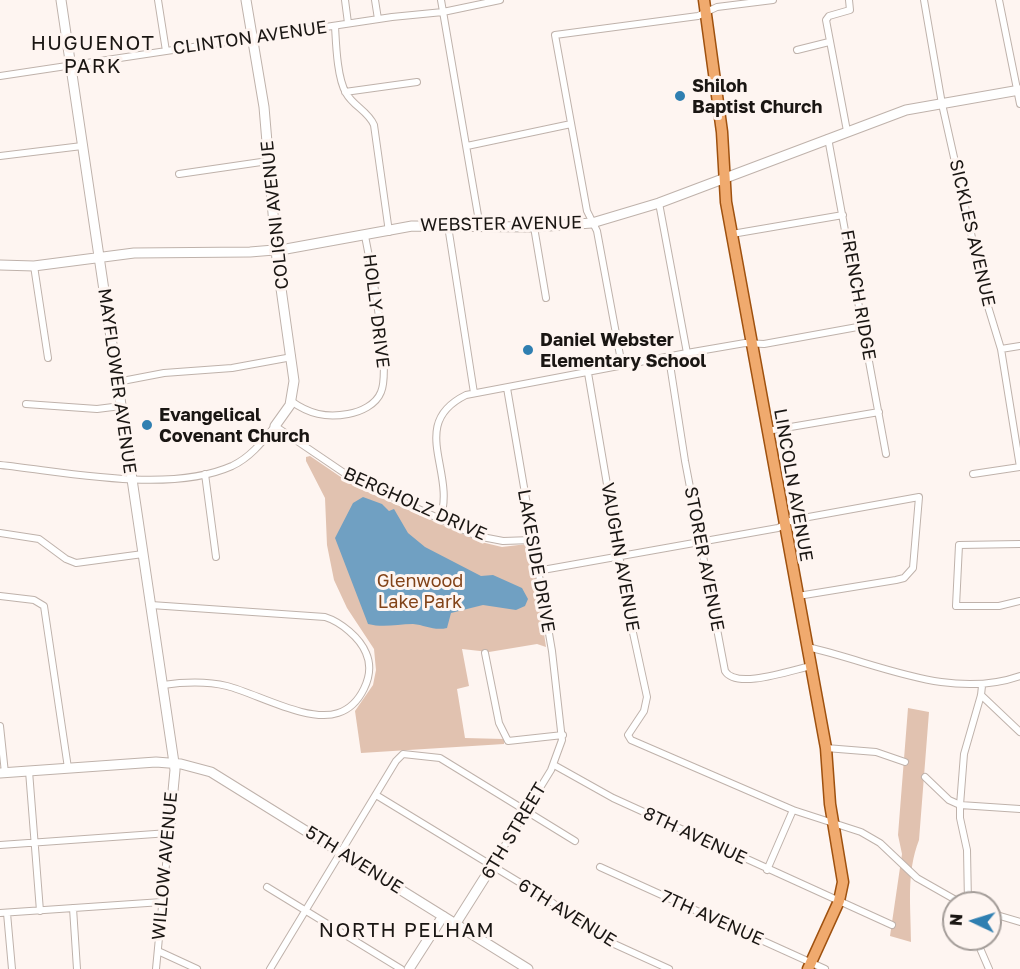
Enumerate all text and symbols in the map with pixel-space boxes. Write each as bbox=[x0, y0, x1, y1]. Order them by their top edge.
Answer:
street label: CLINTON AVENUE bbox=[172, 16, 328, 60]
district label: HUGUENOT PARK bbox=[31, 32, 155, 79]
place label: Shiloh Baptist Church bbox=[692, 75, 822, 118]
marker: Shiloh Baptist Church bbox=[673, 89, 687, 103]
street label: COLIGNI AVENUE bbox=[256, 140, 294, 290]
street label: SICKLES AVENUE bbox=[945, 157, 999, 309]
street label: WEBSTER AVENUE bbox=[420, 212, 582, 236]
street label: FRENCH RIDGE bbox=[836, 228, 880, 362]
street label: HOLLY DRIVE bbox=[358, 253, 394, 369]
street label: MAYFLOWER AVENUE bbox=[93, 287, 141, 475]
place label: Daniel Webster Elementary School bbox=[540, 329, 706, 372]
marker: Daniel Webster Elementary School bbox=[521, 343, 535, 357]
place label: Evangelical Covenant Church bbox=[159, 404, 310, 446]
street label: LINCOLN AVENUE bbox=[769, 407, 817, 563]
marker: Evangelical Covenant Church bbox=[140, 418, 154, 432]
street label: BERGHOLZ DRIVE bbox=[340, 463, 490, 545]
street label: VAUGHN AVENUE bbox=[596, 481, 644, 633]
street label: STORER AVENUE bbox=[679, 485, 729, 633]
street label: LAKESIDE DRIVE bbox=[513, 488, 559, 634]
park label: Glenwood Lake Park bbox=[377, 570, 463, 612]
street label: 6TH STREET bbox=[477, 779, 551, 883]
street label: WILLOW AVENUE bbox=[148, 791, 182, 941]
street label: 8TH AVENUE bbox=[640, 803, 750, 869]
street label: 5TH AVENUE bbox=[301, 821, 407, 899]
street label: 6TH AVENUE bbox=[514, 874, 620, 952]
street label: 7TH AVENUE bbox=[657, 886, 767, 950]
north arrow bbox=[942, 891, 1002, 951]
text: N bbox=[946, 913, 966, 927]
district label: NORTH PELHAM bbox=[319, 919, 495, 943]

